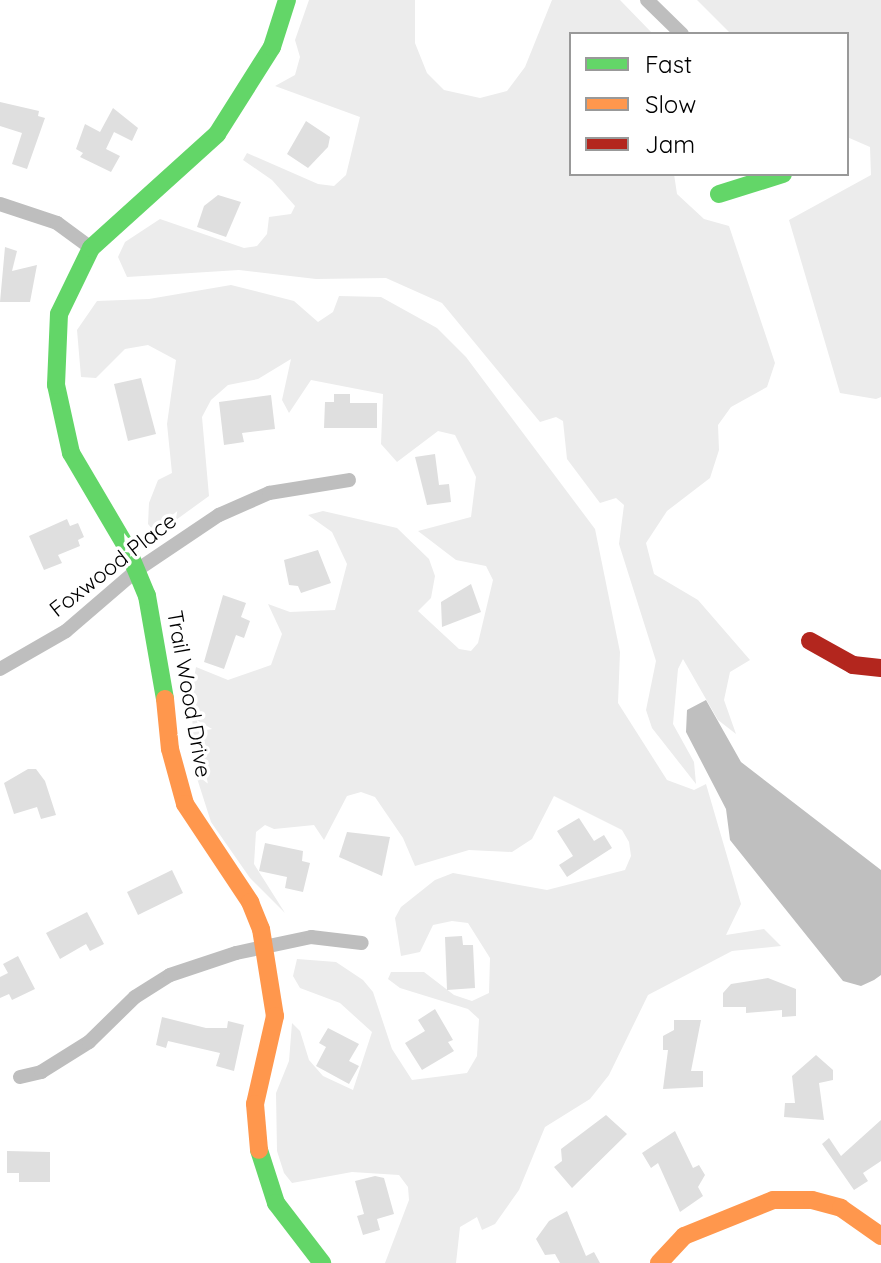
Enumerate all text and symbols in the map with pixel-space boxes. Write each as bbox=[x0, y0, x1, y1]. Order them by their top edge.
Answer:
legend bbox=[569, 32, 849, 176]
text: Fast bbox=[645, 49, 692, 79]
text: Slow bbox=[645, 89, 696, 119]
text: Jam bbox=[645, 129, 695, 159]
street label: Foxwood Place bbox=[44, 507, 182, 623]
street label: Trail Wood Drive bbox=[161, 608, 217, 780]

